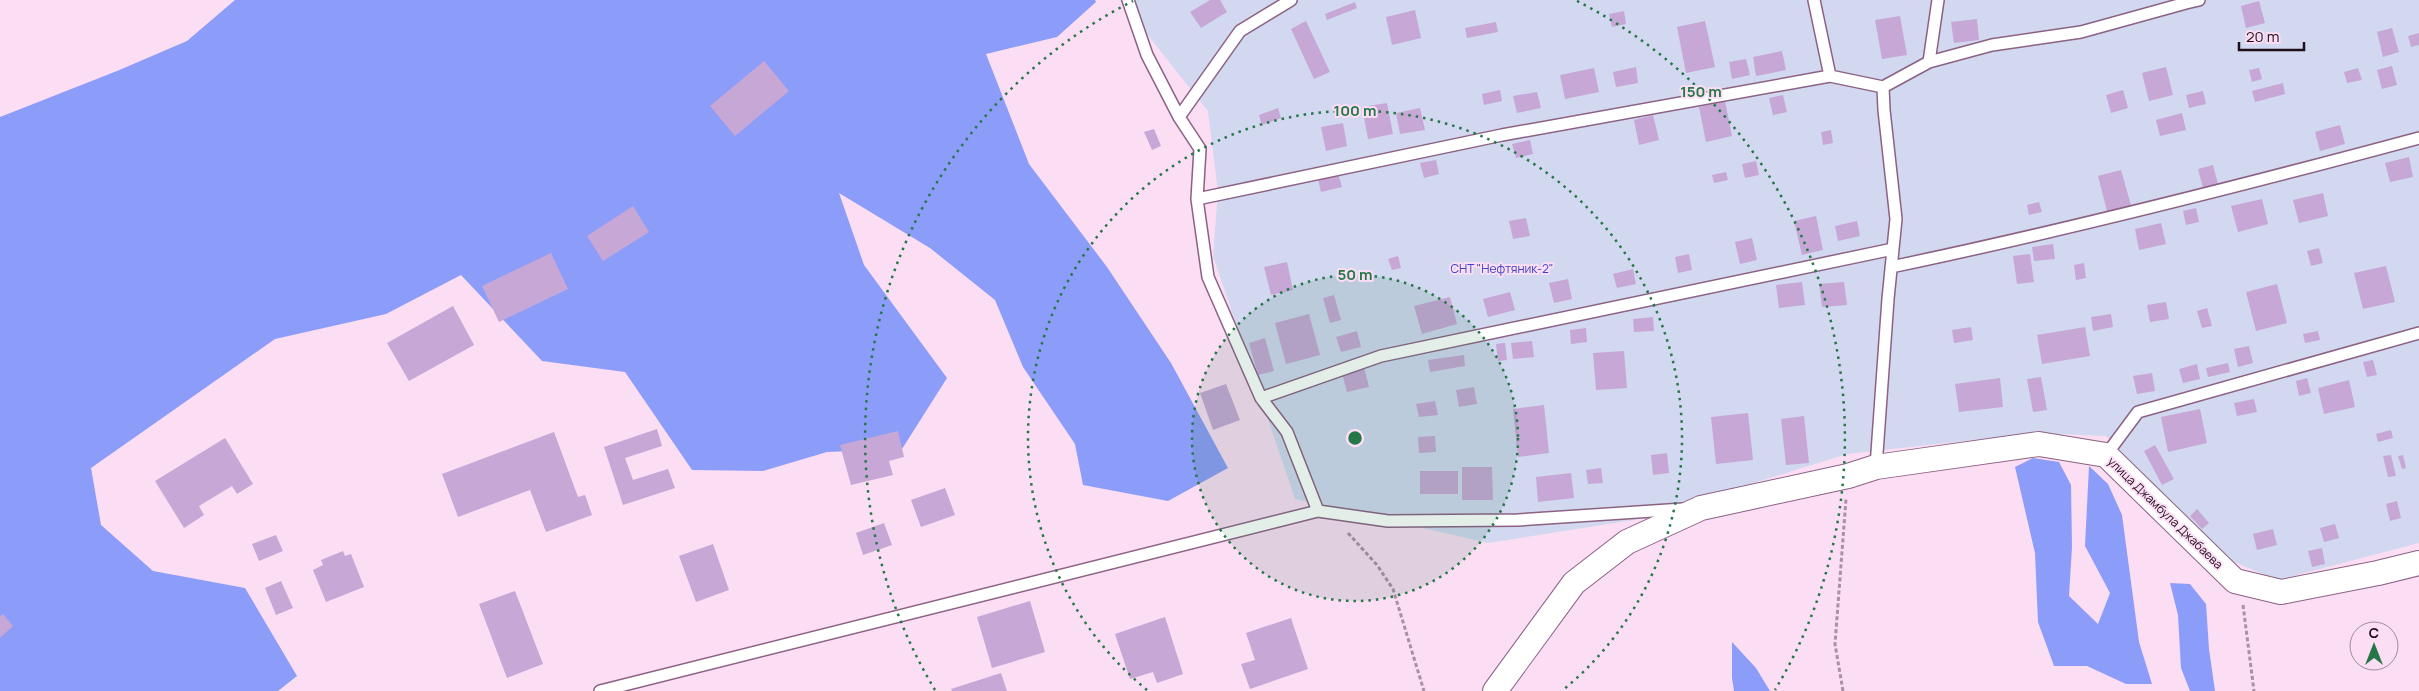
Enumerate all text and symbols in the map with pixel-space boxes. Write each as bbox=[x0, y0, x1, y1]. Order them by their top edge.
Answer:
scale bar bbox=[2239, 20, 2304, 52]
text: 20 m bbox=[2246, 26, 2279, 47]
text: 150 m bbox=[1680, 81, 1722, 102]
text: 100 m bbox=[1334, 100, 1376, 121]
park label: СНТ "Нефтяник-2" bbox=[1451, 260, 1553, 277]
text: 50 m bbox=[1337, 264, 1373, 285]
centre of rings bbox=[1346, 429, 1364, 447]
street label: улица Джамбула Джабаева bbox=[2104, 453, 2227, 572]
north arrow bbox=[2349, 621, 2399, 671]
text: С bbox=[2369, 623, 2379, 642]

